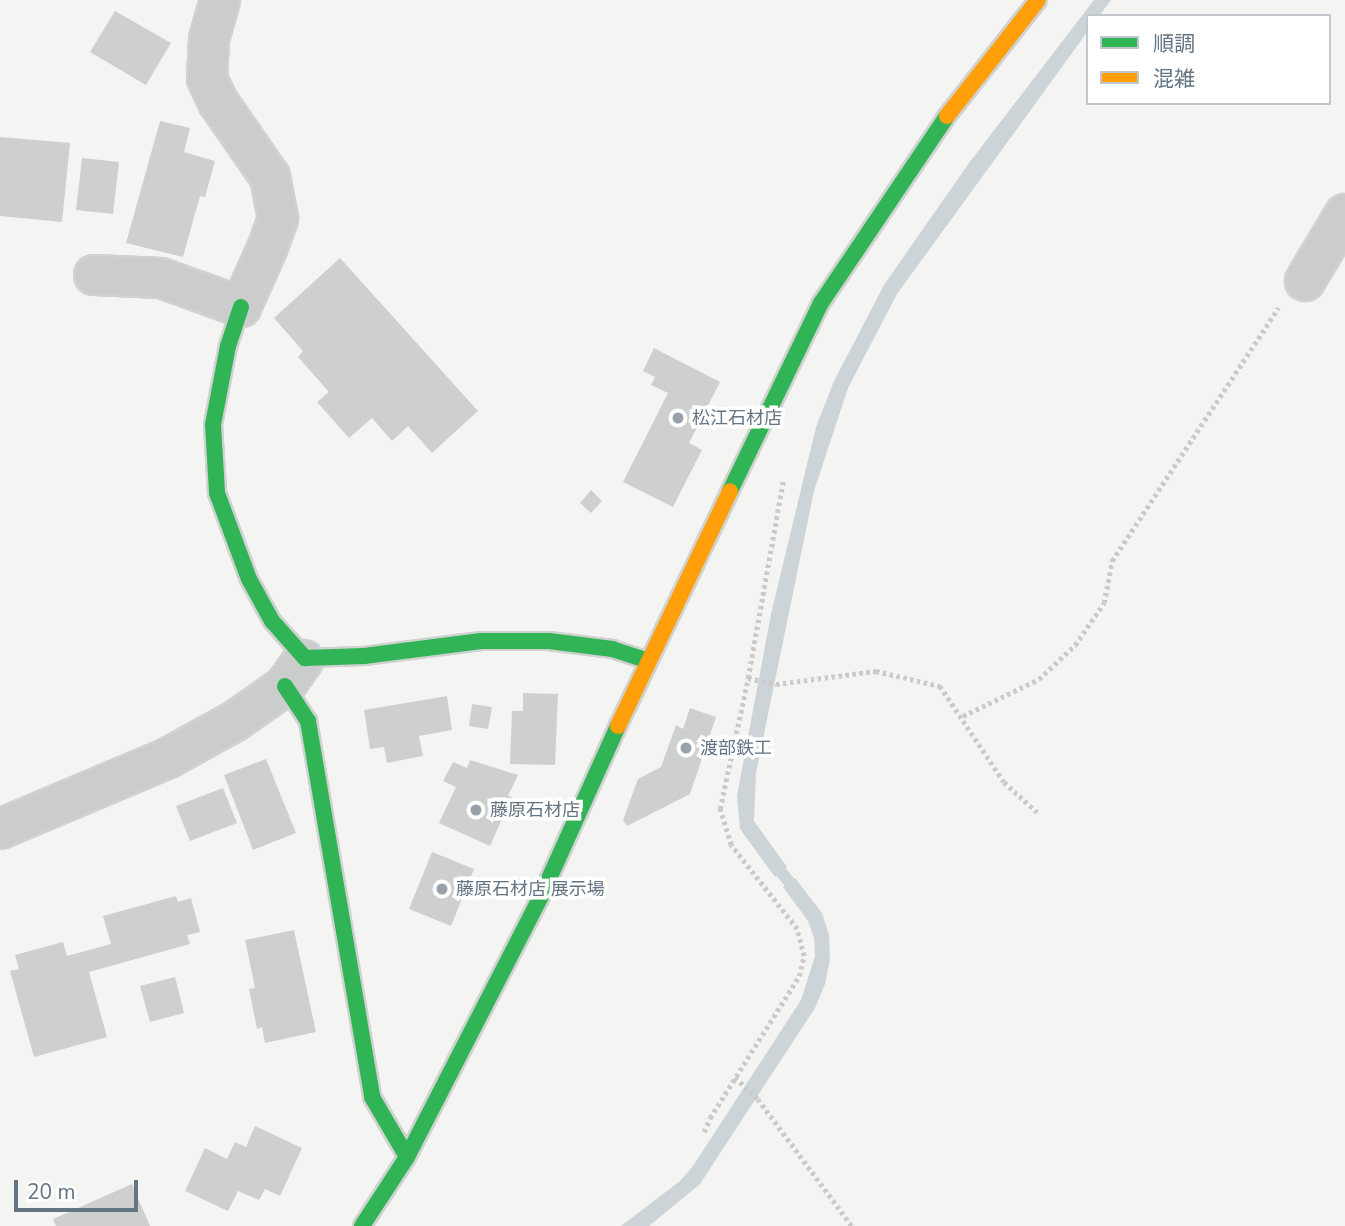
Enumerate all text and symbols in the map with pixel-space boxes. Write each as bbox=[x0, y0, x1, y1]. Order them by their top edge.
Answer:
legend bbox=[1086, 14, 1331, 105]
text: 順調 bbox=[1153, 30, 1195, 58]
text: 混雑 bbox=[1153, 65, 1195, 93]
place label: 松江石材店 bbox=[692, 407, 782, 429]
marker: 松江石材店 bbox=[670, 410, 686, 426]
place label: 渡部鉄工 bbox=[700, 737, 772, 759]
marker: 渡部鉄工 bbox=[678, 740, 694, 756]
place label: 藤原石材店 bbox=[490, 799, 580, 821]
marker: 藤原石材店 bbox=[468, 802, 484, 818]
place label: 藤原石材店 展示場 bbox=[456, 878, 605, 900]
marker: 藤原石材店 展示場 bbox=[434, 881, 450, 897]
scale bar bbox=[18, 1166, 142, 1210]
text: 20 m bbox=[27, 1178, 76, 1206]

